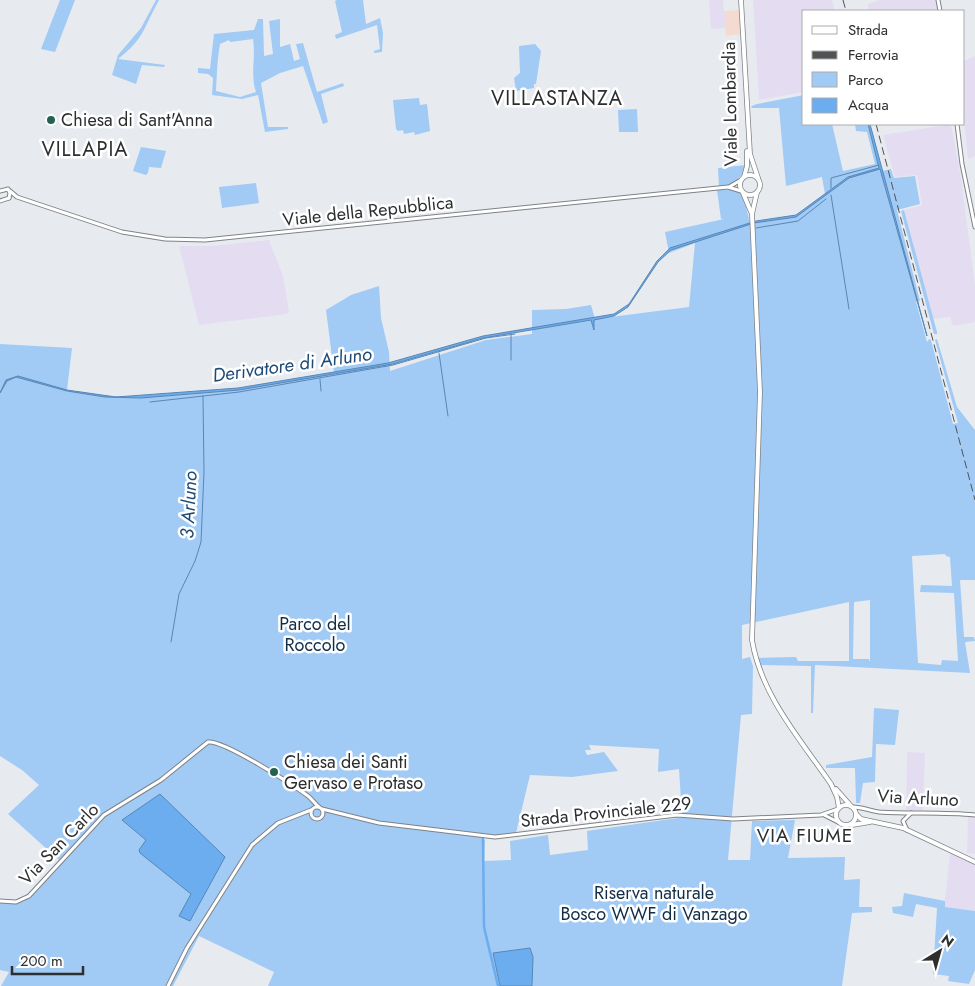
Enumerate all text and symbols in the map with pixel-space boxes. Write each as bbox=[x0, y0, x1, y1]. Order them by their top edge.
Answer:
legend bbox=[802, 10, 965, 125]
text: Strada bbox=[848, 19, 888, 41]
street label: Viale Lombardia bbox=[716, 41, 744, 167]
text: Ferrovia bbox=[848, 44, 899, 66]
text: Parco bbox=[848, 69, 883, 91]
district label: VILLASTANZA bbox=[491, 84, 623, 113]
text: Acqua bbox=[848, 94, 889, 116]
place label: Chiesa di Sant'Anna bbox=[61, 107, 213, 133]
marker: Chiesa di Sant'Anna bbox=[45, 114, 57, 126]
district label: VILLAPIA bbox=[42, 135, 128, 164]
street label: Viale della Repubblica bbox=[281, 189, 455, 233]
water label: Derivatore di Arluno bbox=[211, 340, 374, 389]
water label: 3 Arluno bbox=[173, 470, 204, 540]
park label: Parco del Roccolo bbox=[279, 611, 351, 658]
place label: Chiesa dei Santi Gervaso e Protaso bbox=[284, 749, 423, 796]
marker: Chiesa dei Santi Gervaso e Protaso bbox=[268, 766, 280, 778]
street label: Via Arluno bbox=[877, 783, 960, 813]
street label: Strada Provinciale 229 bbox=[519, 790, 693, 834]
street label: Via San Carlo bbox=[13, 797, 105, 891]
district label: VIA FIUME bbox=[757, 822, 853, 849]
park label: Riserva naturale Bosco WWF di Vanzago bbox=[560, 880, 748, 927]
north arrow bbox=[915, 926, 965, 976]
text: N bbox=[937, 929, 958, 952]
scale bar bbox=[12, 944, 84, 976]
text: 200 m bbox=[20, 950, 63, 972]

